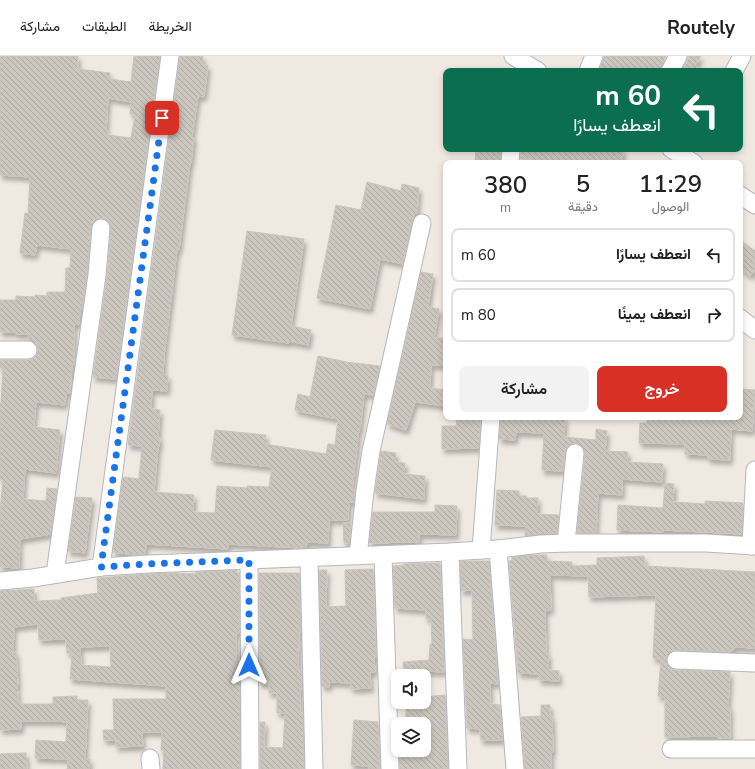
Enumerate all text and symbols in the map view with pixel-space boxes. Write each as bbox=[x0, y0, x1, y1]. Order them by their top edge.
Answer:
text: Routely bbox=[667, 15, 735, 41]
text: مشاركة bbox=[20, 17, 60, 36]
text: الطبقات bbox=[82, 17, 126, 36]
text: الخريطة bbox=[148, 17, 192, 36]
text: 60 m bbox=[595, 77, 661, 115]
icon: left bbox=[675, 84, 727, 136]
pin bbox=[145, 101, 179, 135]
icon: arrive bbox=[151, 107, 173, 129]
text: انعطف يسارًا bbox=[573, 113, 661, 137]
text: 5 bbox=[576, 168, 590, 200]
text: 11:29 bbox=[639, 168, 702, 200]
text: 380 bbox=[484, 169, 527, 201]
text: دقيقة bbox=[568, 198, 598, 216]
text: الوصول bbox=[652, 198, 689, 216]
text: m bbox=[500, 199, 511, 217]
text: انعطف يسارًا bbox=[616, 244, 691, 264]
icon: left bbox=[703, 244, 725, 266]
text: 60 m bbox=[461, 245, 496, 265]
text: انعطف يمينًا bbox=[618, 304, 691, 324]
icon: right bbox=[703, 304, 725, 326]
text: 80 m bbox=[461, 305, 496, 325]
button: مشاركة bbox=[459, 366, 589, 412]
button: خروج bbox=[597, 366, 727, 412]
position arrow bbox=[228, 644, 270, 686]
map controls bbox=[391, 669, 431, 757]
button: sound bbox=[391, 669, 431, 709]
button: layers bbox=[391, 717, 431, 757]

